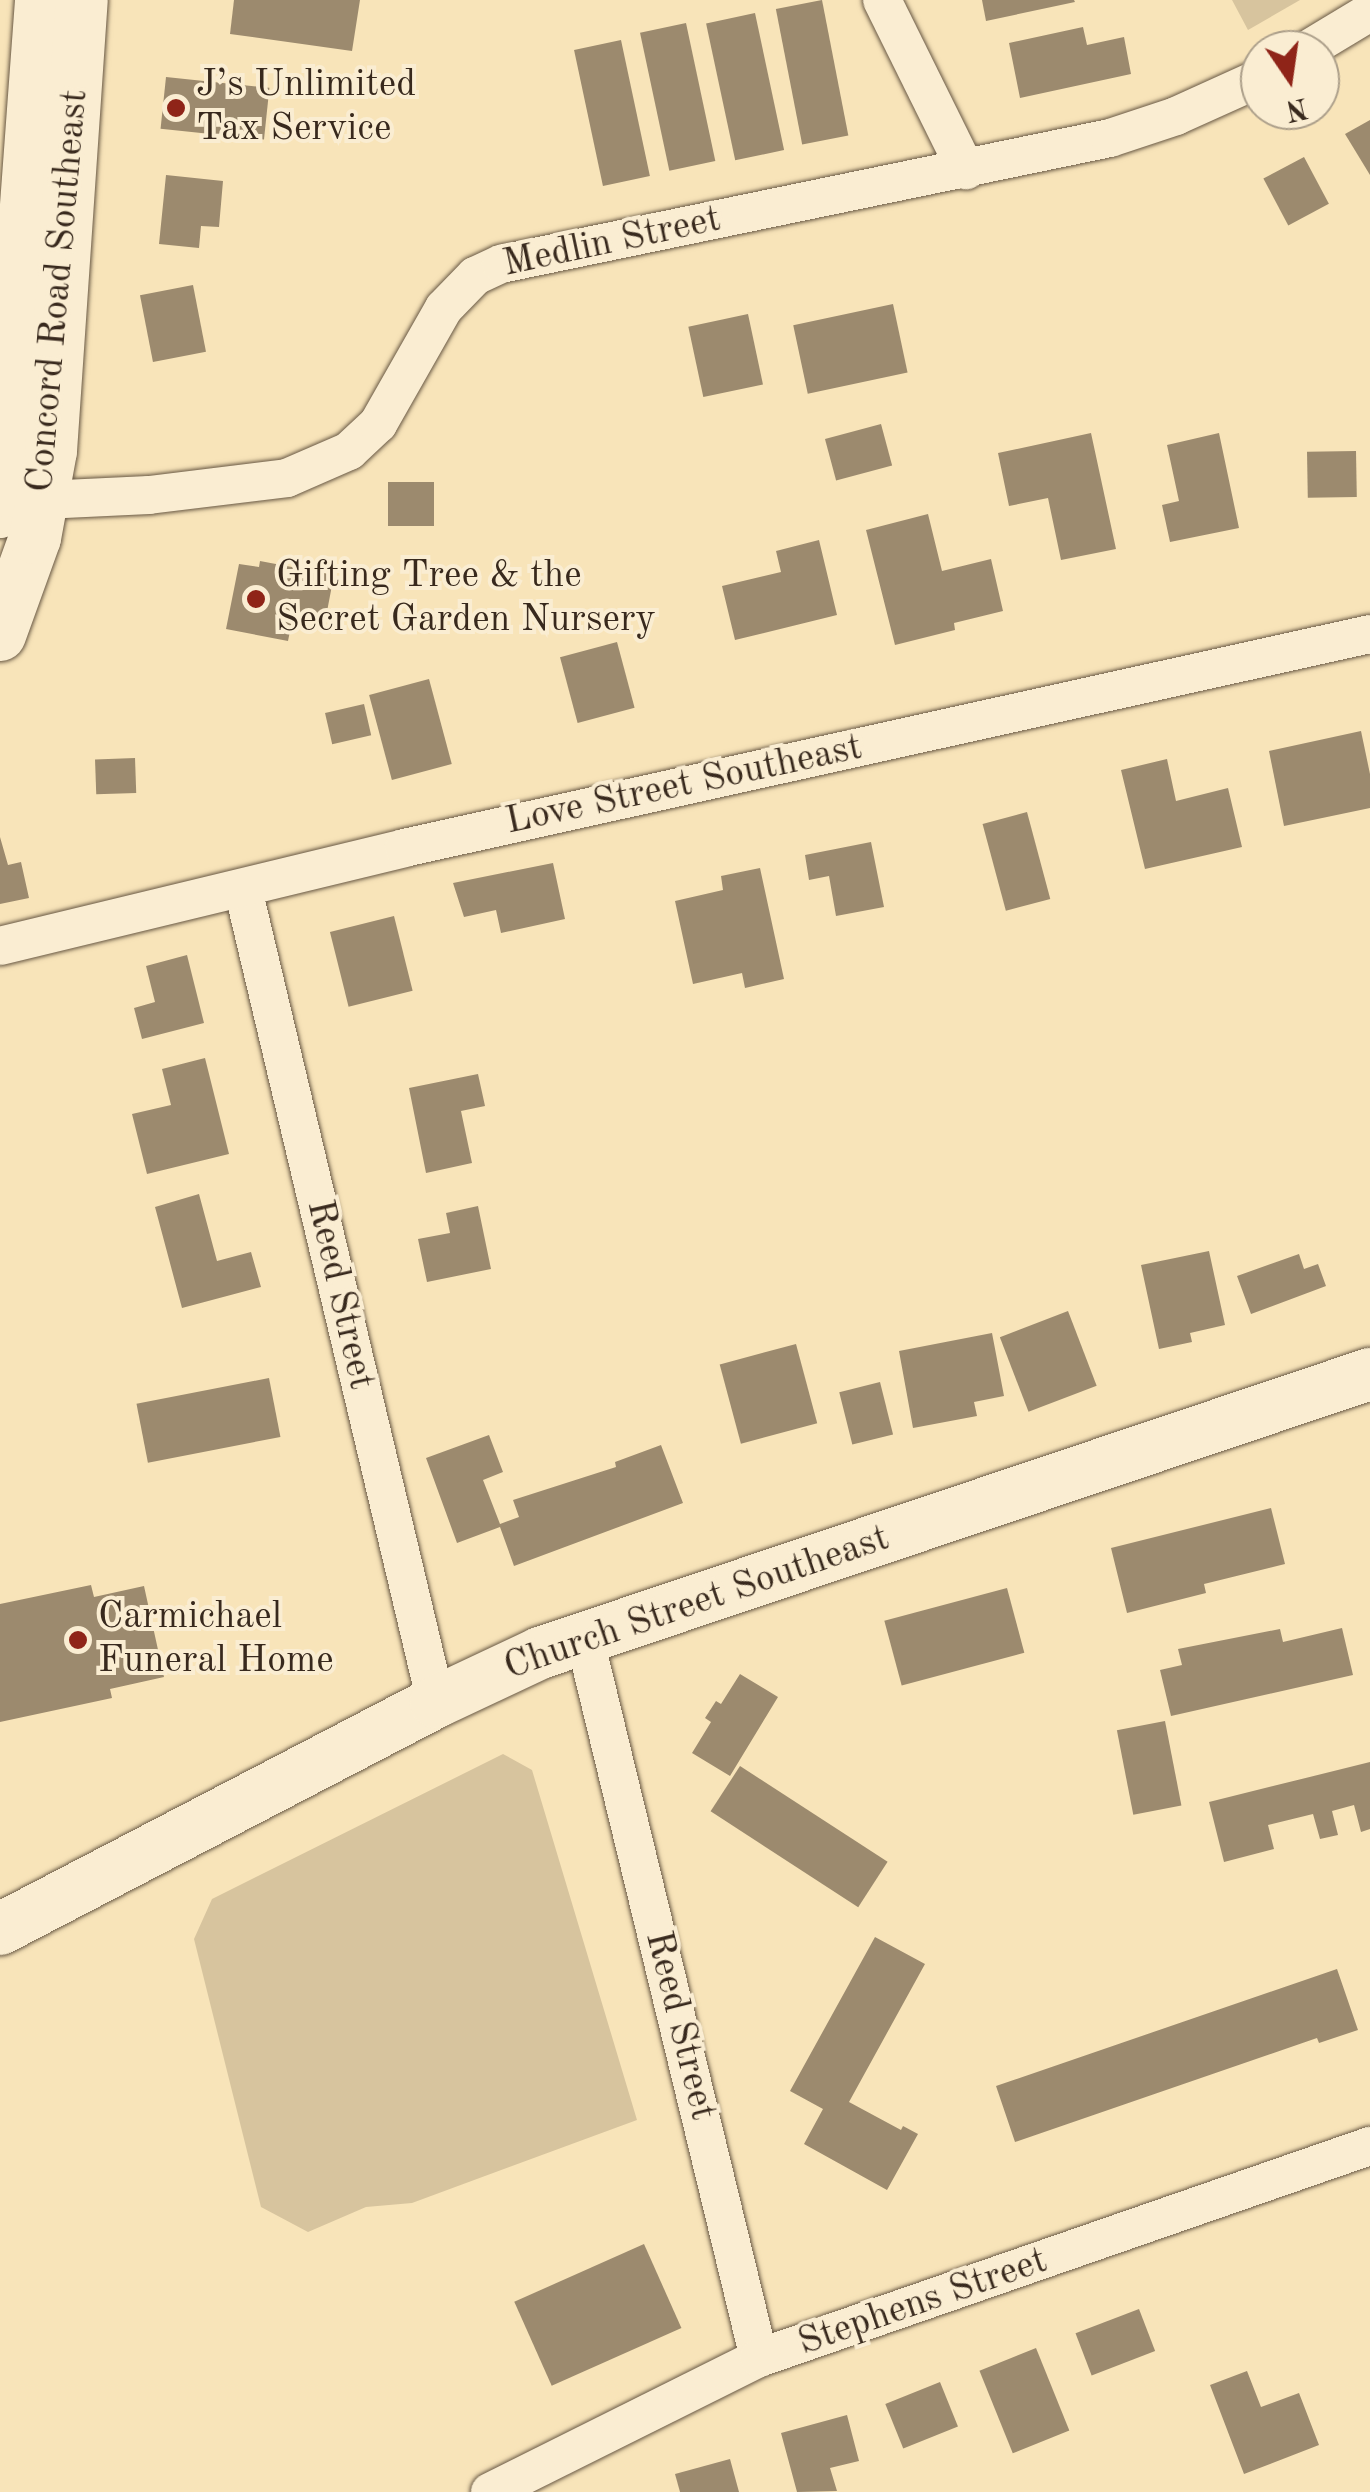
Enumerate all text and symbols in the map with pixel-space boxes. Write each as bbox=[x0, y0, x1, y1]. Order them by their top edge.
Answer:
north arrow bbox=[1240, 30, 1340, 130]
place label: J’s Unlimited Tax Service bbox=[196, 63, 416, 152]
street label: Concord Road Southeast bbox=[19, 88, 99, 494]
text: N bbox=[1283, 91, 1310, 123]
marker: J’s Unlimited Tax Service bbox=[165, 97, 187, 119]
street label: Medlin Street bbox=[499, 198, 725, 288]
place label: Gifting Tree & the Secret Garden Nursery bbox=[276, 554, 656, 644]
marker: Gifting Tree & the Secret Garden Nursery bbox=[245, 588, 267, 610]
street label: Love Street Southeast bbox=[502, 726, 866, 846]
street label: Reed Street bbox=[295, 1196, 383, 1394]
street label: Church Street Southeast bbox=[499, 1517, 895, 1691]
place label: Carmichael Funeral Home bbox=[98, 1595, 334, 1685]
marker: Carmichael Funeral Home bbox=[67, 1629, 89, 1651]
street label: Reed Street bbox=[633, 1927, 725, 2125]
street label: Stephens Street bbox=[792, 2239, 1054, 2367]

